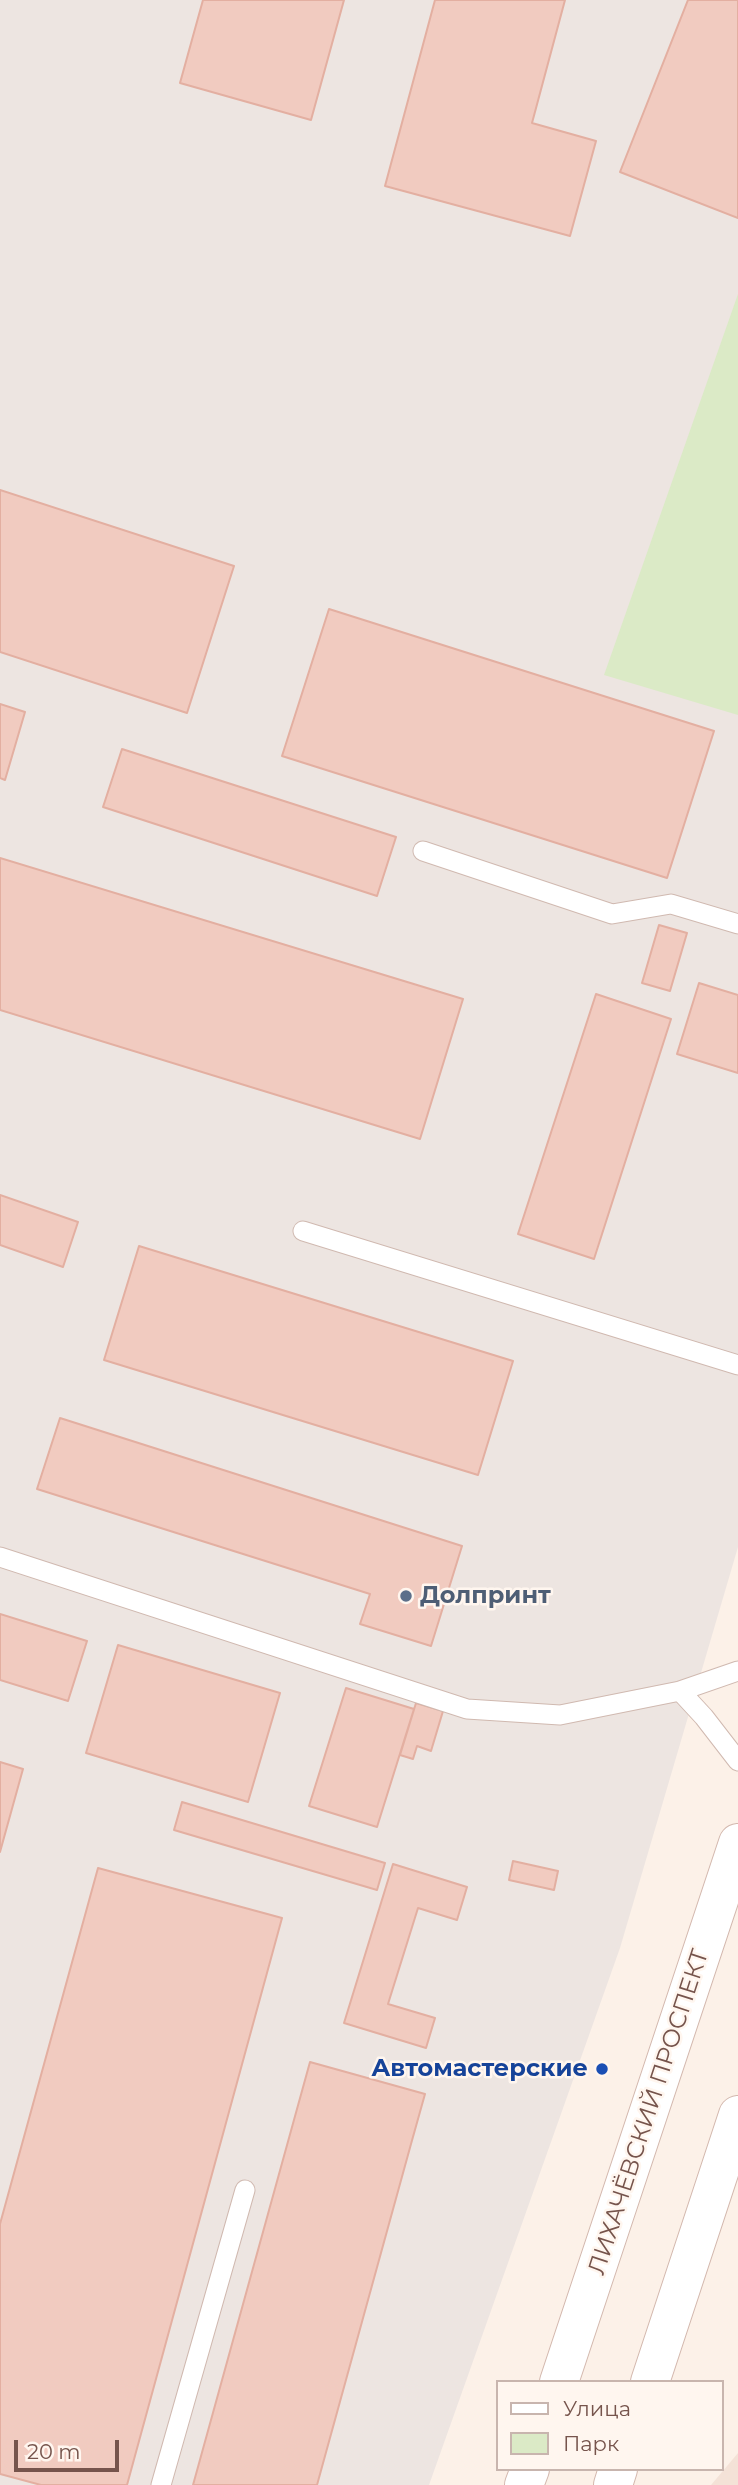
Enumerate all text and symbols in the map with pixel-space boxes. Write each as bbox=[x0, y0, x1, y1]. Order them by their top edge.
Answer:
place label: Долпринт bbox=[420, 1582, 551, 1610]
marker: Долпринт bbox=[398, 1588, 414, 1604]
street label: ЛИХАЧЁВСКИЙ ПРОСПЕКТ bbox=[583, 1946, 715, 2278]
place label: Автомастерские bbox=[371, 2055, 588, 2083]
marker: Автомастерские bbox=[594, 2061, 610, 2077]
legend bbox=[496, 2380, 724, 2471]
text: Улица bbox=[563, 2396, 631, 2421]
scale bar bbox=[18, 2426, 122, 2470]
text: Парк bbox=[563, 2431, 619, 2456]
text: 20 m bbox=[27, 2439, 81, 2464]

